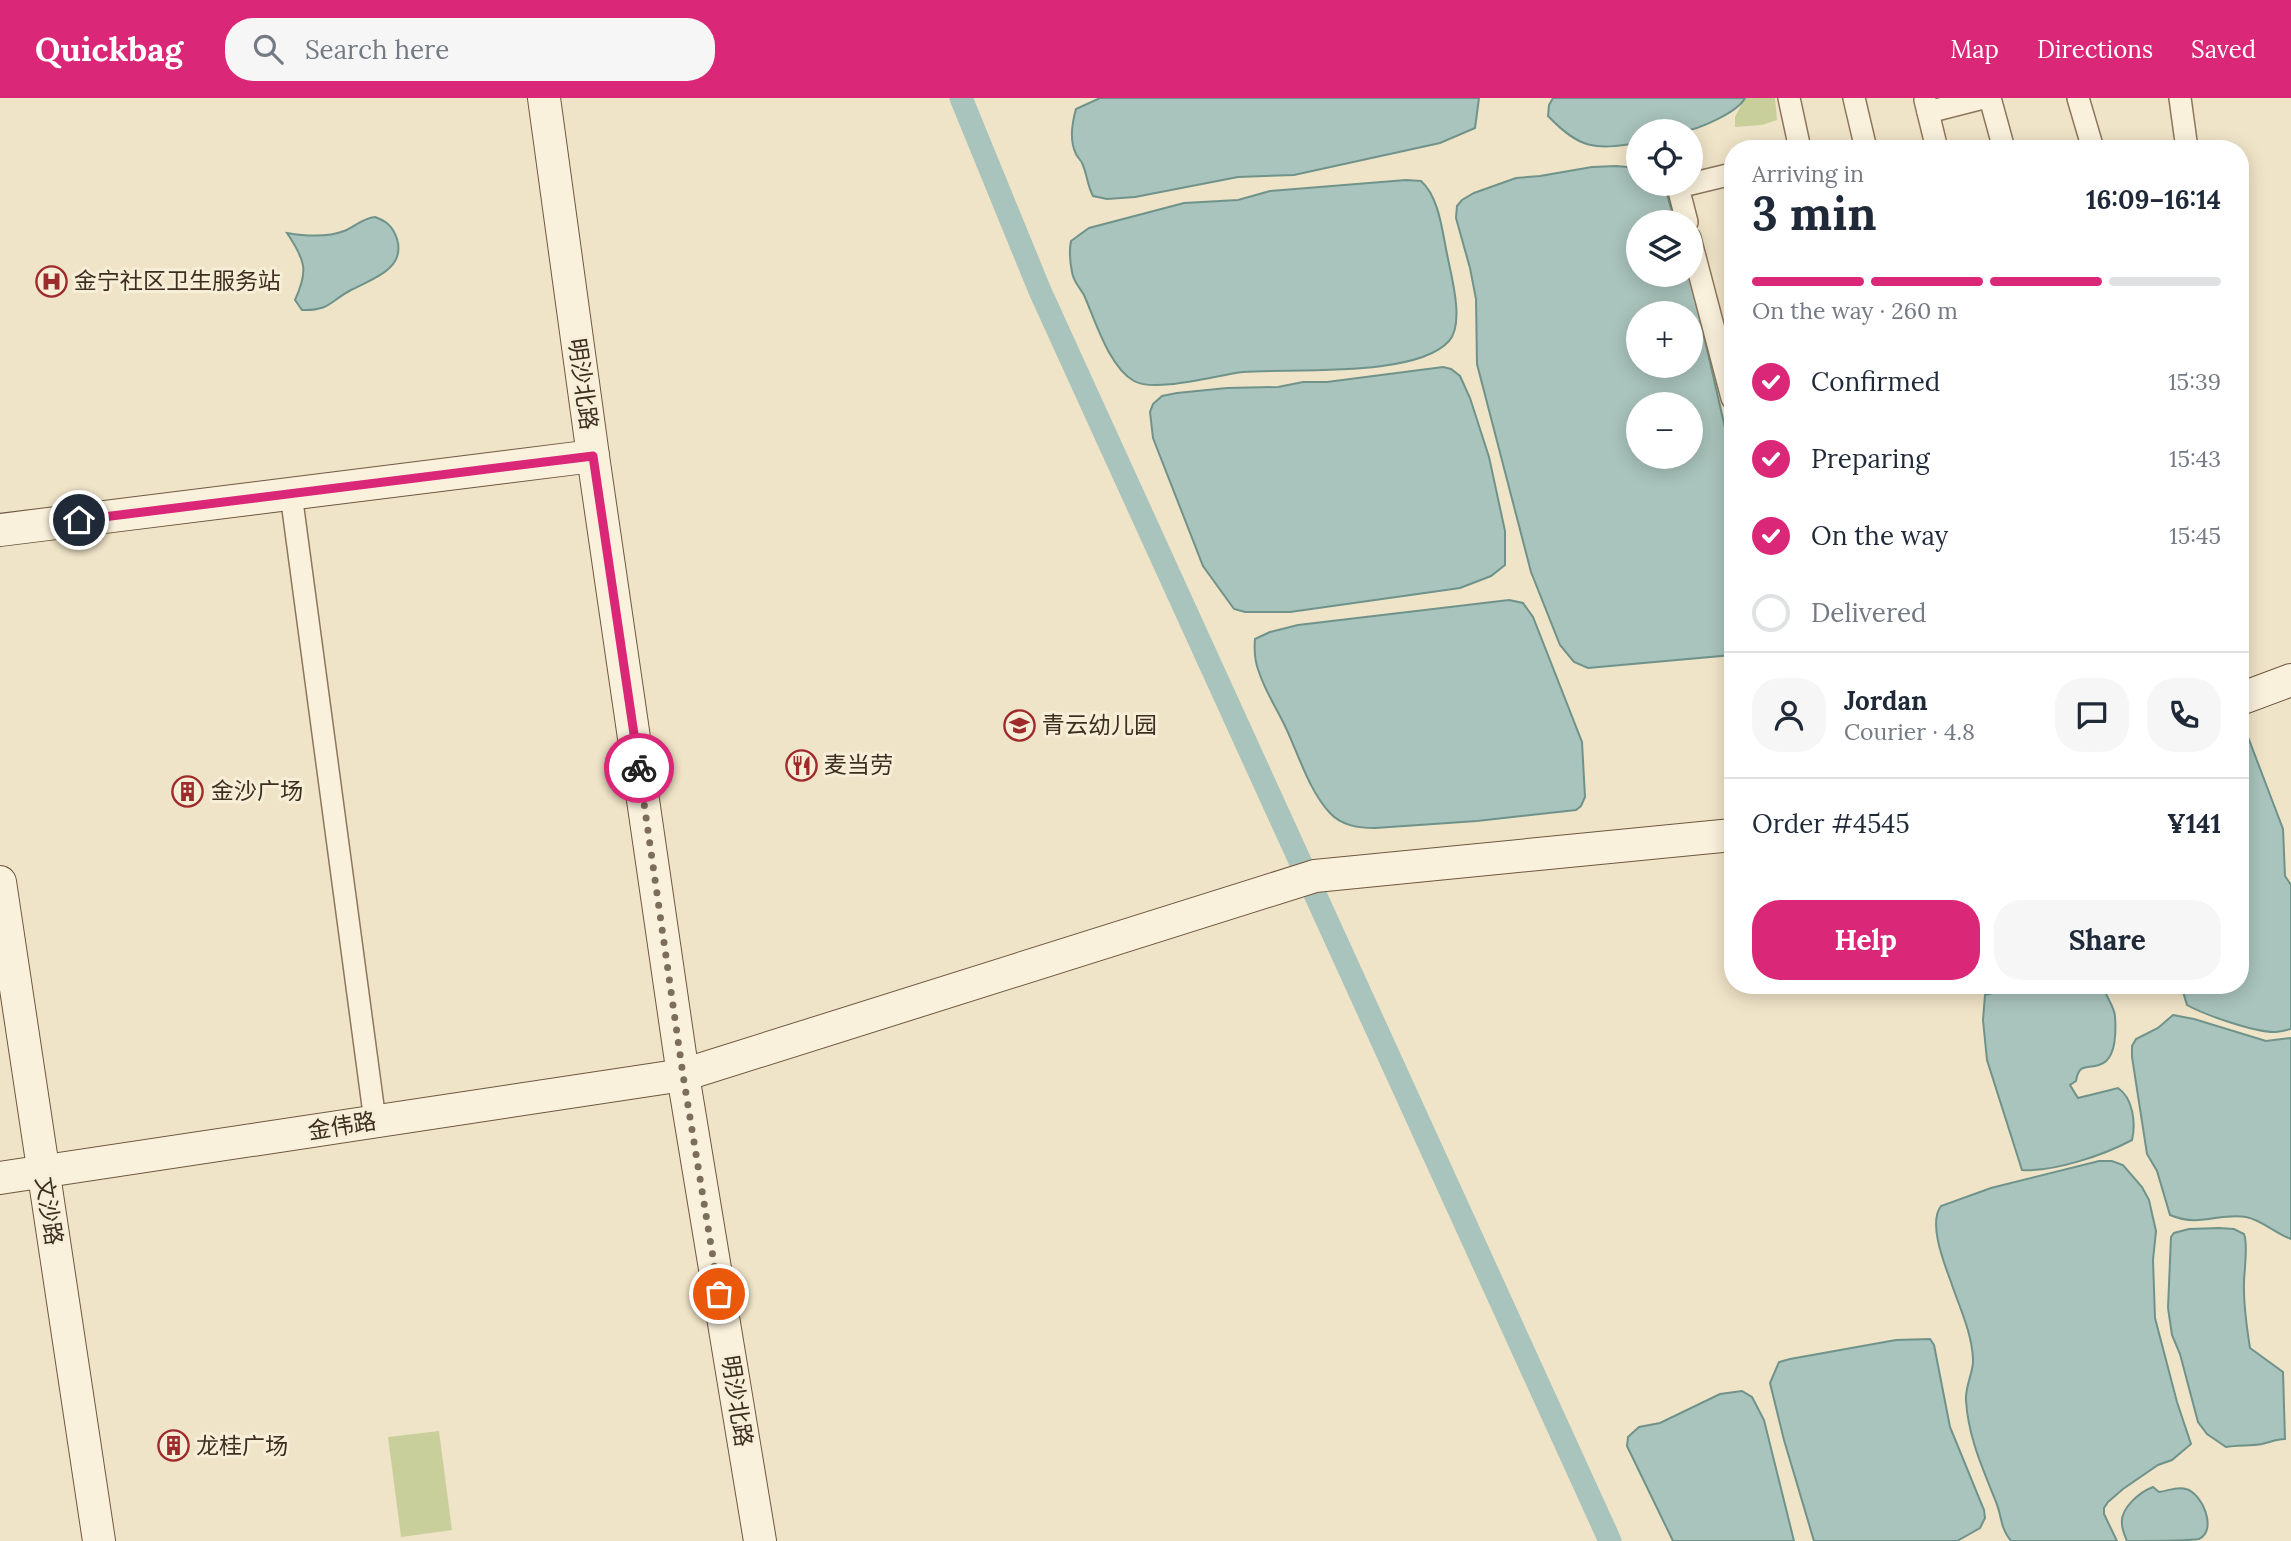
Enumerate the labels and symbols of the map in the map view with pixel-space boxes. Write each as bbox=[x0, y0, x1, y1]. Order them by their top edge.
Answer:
hospital icon: 金宁社区卫生服务站 bbox=[34, 264, 68, 298]
place label: 金宁社区卫生服务站 bbox=[74, 266, 281, 295]
street label: 明沙北路 bbox=[563, 336, 604, 432]
pin bbox=[49, 490, 109, 550]
school or university icon: 青云幼儿园 bbox=[1002, 708, 1036, 742]
place label: 青云幼儿园 bbox=[1042, 710, 1157, 739]
courier bbox=[604, 733, 674, 803]
restaurant icon: 麦当劳 bbox=[784, 748, 818, 782]
place label: 麦当劳 bbox=[824, 750, 893, 779]
building icon: 金沙广场 bbox=[171, 774, 205, 808]
place label: 金沙广场 bbox=[211, 776, 303, 805]
street label: 金伟路 bbox=[306, 1106, 378, 1145]
street label: 文沙路 bbox=[30, 1175, 69, 1247]
pin bbox=[689, 1264, 749, 1324]
street label: 明沙北路 bbox=[716, 1353, 759, 1449]
building icon: 龙桂广场 bbox=[156, 1429, 190, 1463]
place label: 龙桂广场 bbox=[196, 1431, 288, 1460]

